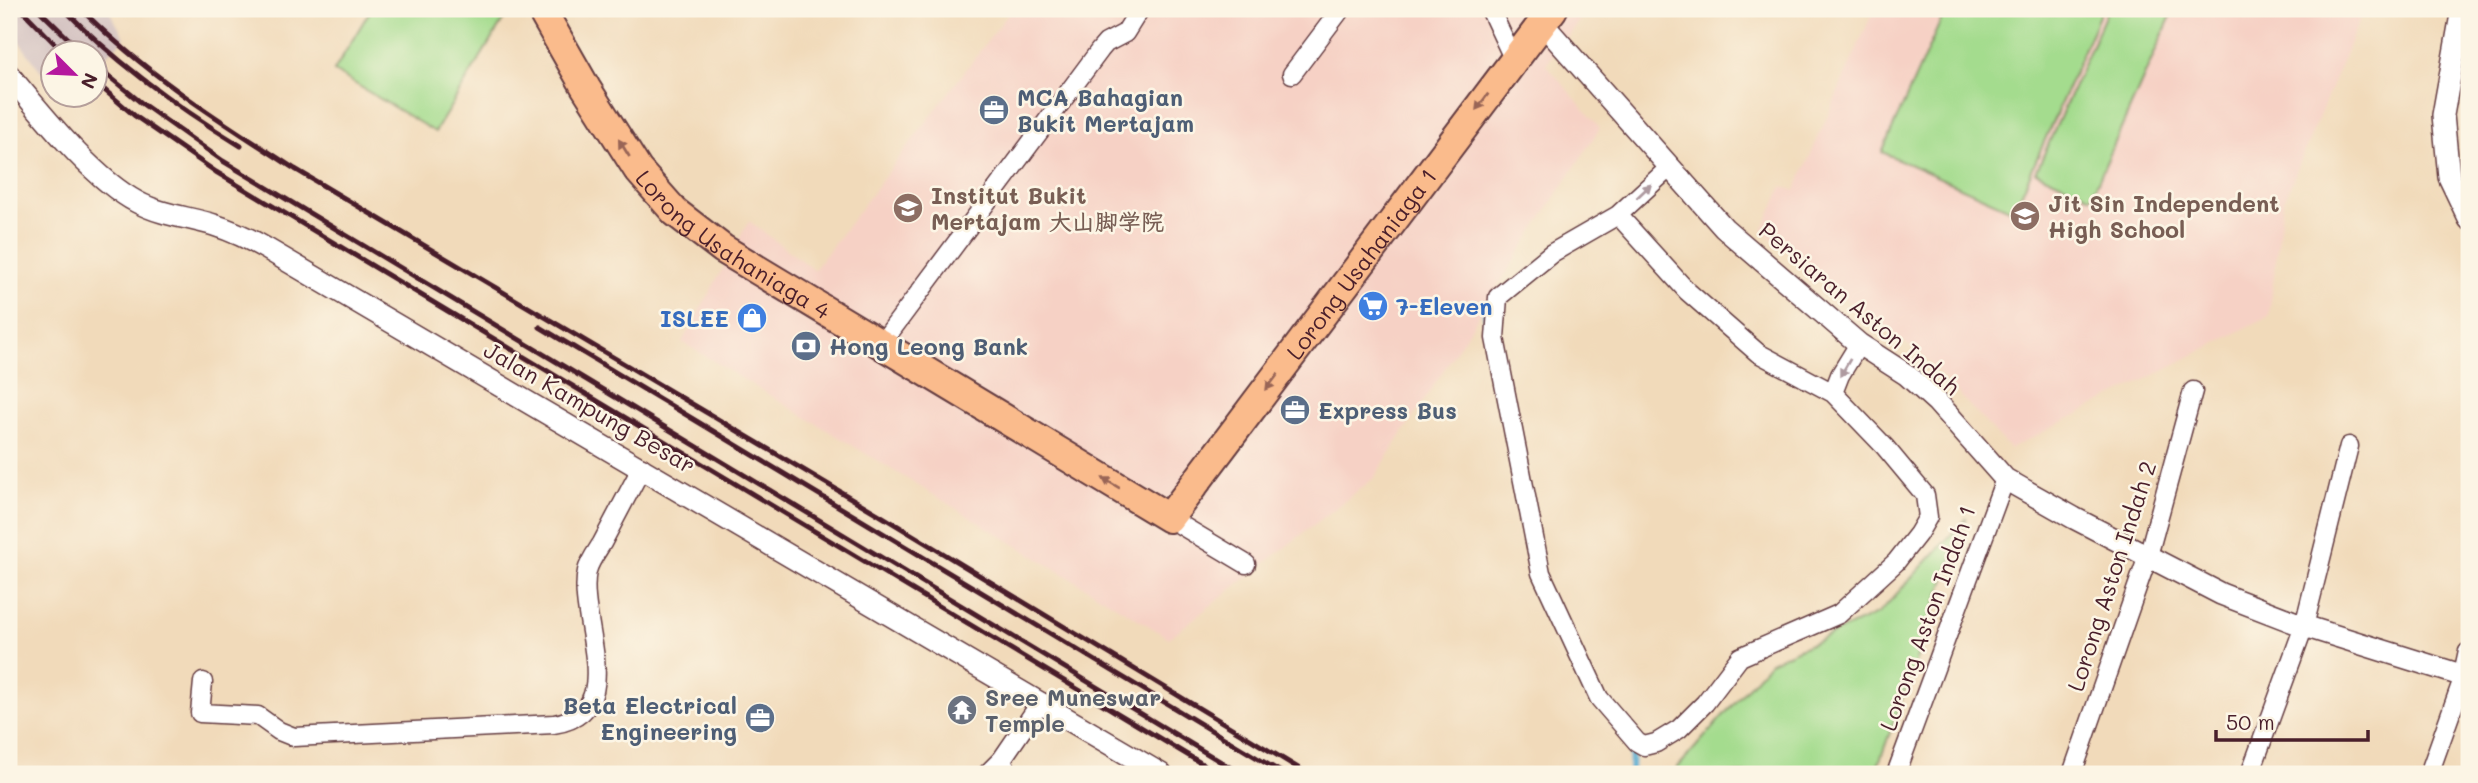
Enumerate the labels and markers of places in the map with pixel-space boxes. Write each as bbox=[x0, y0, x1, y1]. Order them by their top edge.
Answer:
place label: MCA Bahagian Bukit Mertajam bbox=[1017, 82, 1194, 138]
office icon: MCA Bahagian Bukit Mertajam bbox=[977, 93, 1011, 127]
place label: Institut Bukit Mertajam 大山脚学院 bbox=[931, 180, 1164, 236]
place label: Jit Sin Independent High School bbox=[2048, 188, 2279, 244]
school or university icon: Institut Bukit Mertajam 大山脚学院 bbox=[891, 191, 925, 225]
school or university icon: Jit Sin Independent High School bbox=[2008, 199, 2042, 233]
supermarket icon: 7-Eleven bbox=[1356, 289, 1390, 323]
place label: 7-Eleven bbox=[1396, 291, 1493, 321]
shop icon: ISLEE bbox=[735, 301, 769, 335]
place label: ISLEE bbox=[660, 303, 729, 333]
bank icon: Hong Leong Bank bbox=[789, 329, 823, 363]
place label: Hong Leong Bank bbox=[829, 331, 1028, 361]
office icon: Express Bus bbox=[1278, 393, 1312, 427]
place label: Express Bus bbox=[1318, 395, 1457, 425]
place label: Sree Muneswar Temple bbox=[985, 682, 1161, 738]
place label: Beta Electrical Engineering bbox=[563, 690, 737, 746]
temple icon: Sree Muneswar Temple bbox=[945, 693, 979, 727]
office icon: Beta Electrical Engineering bbox=[743, 701, 777, 735]

